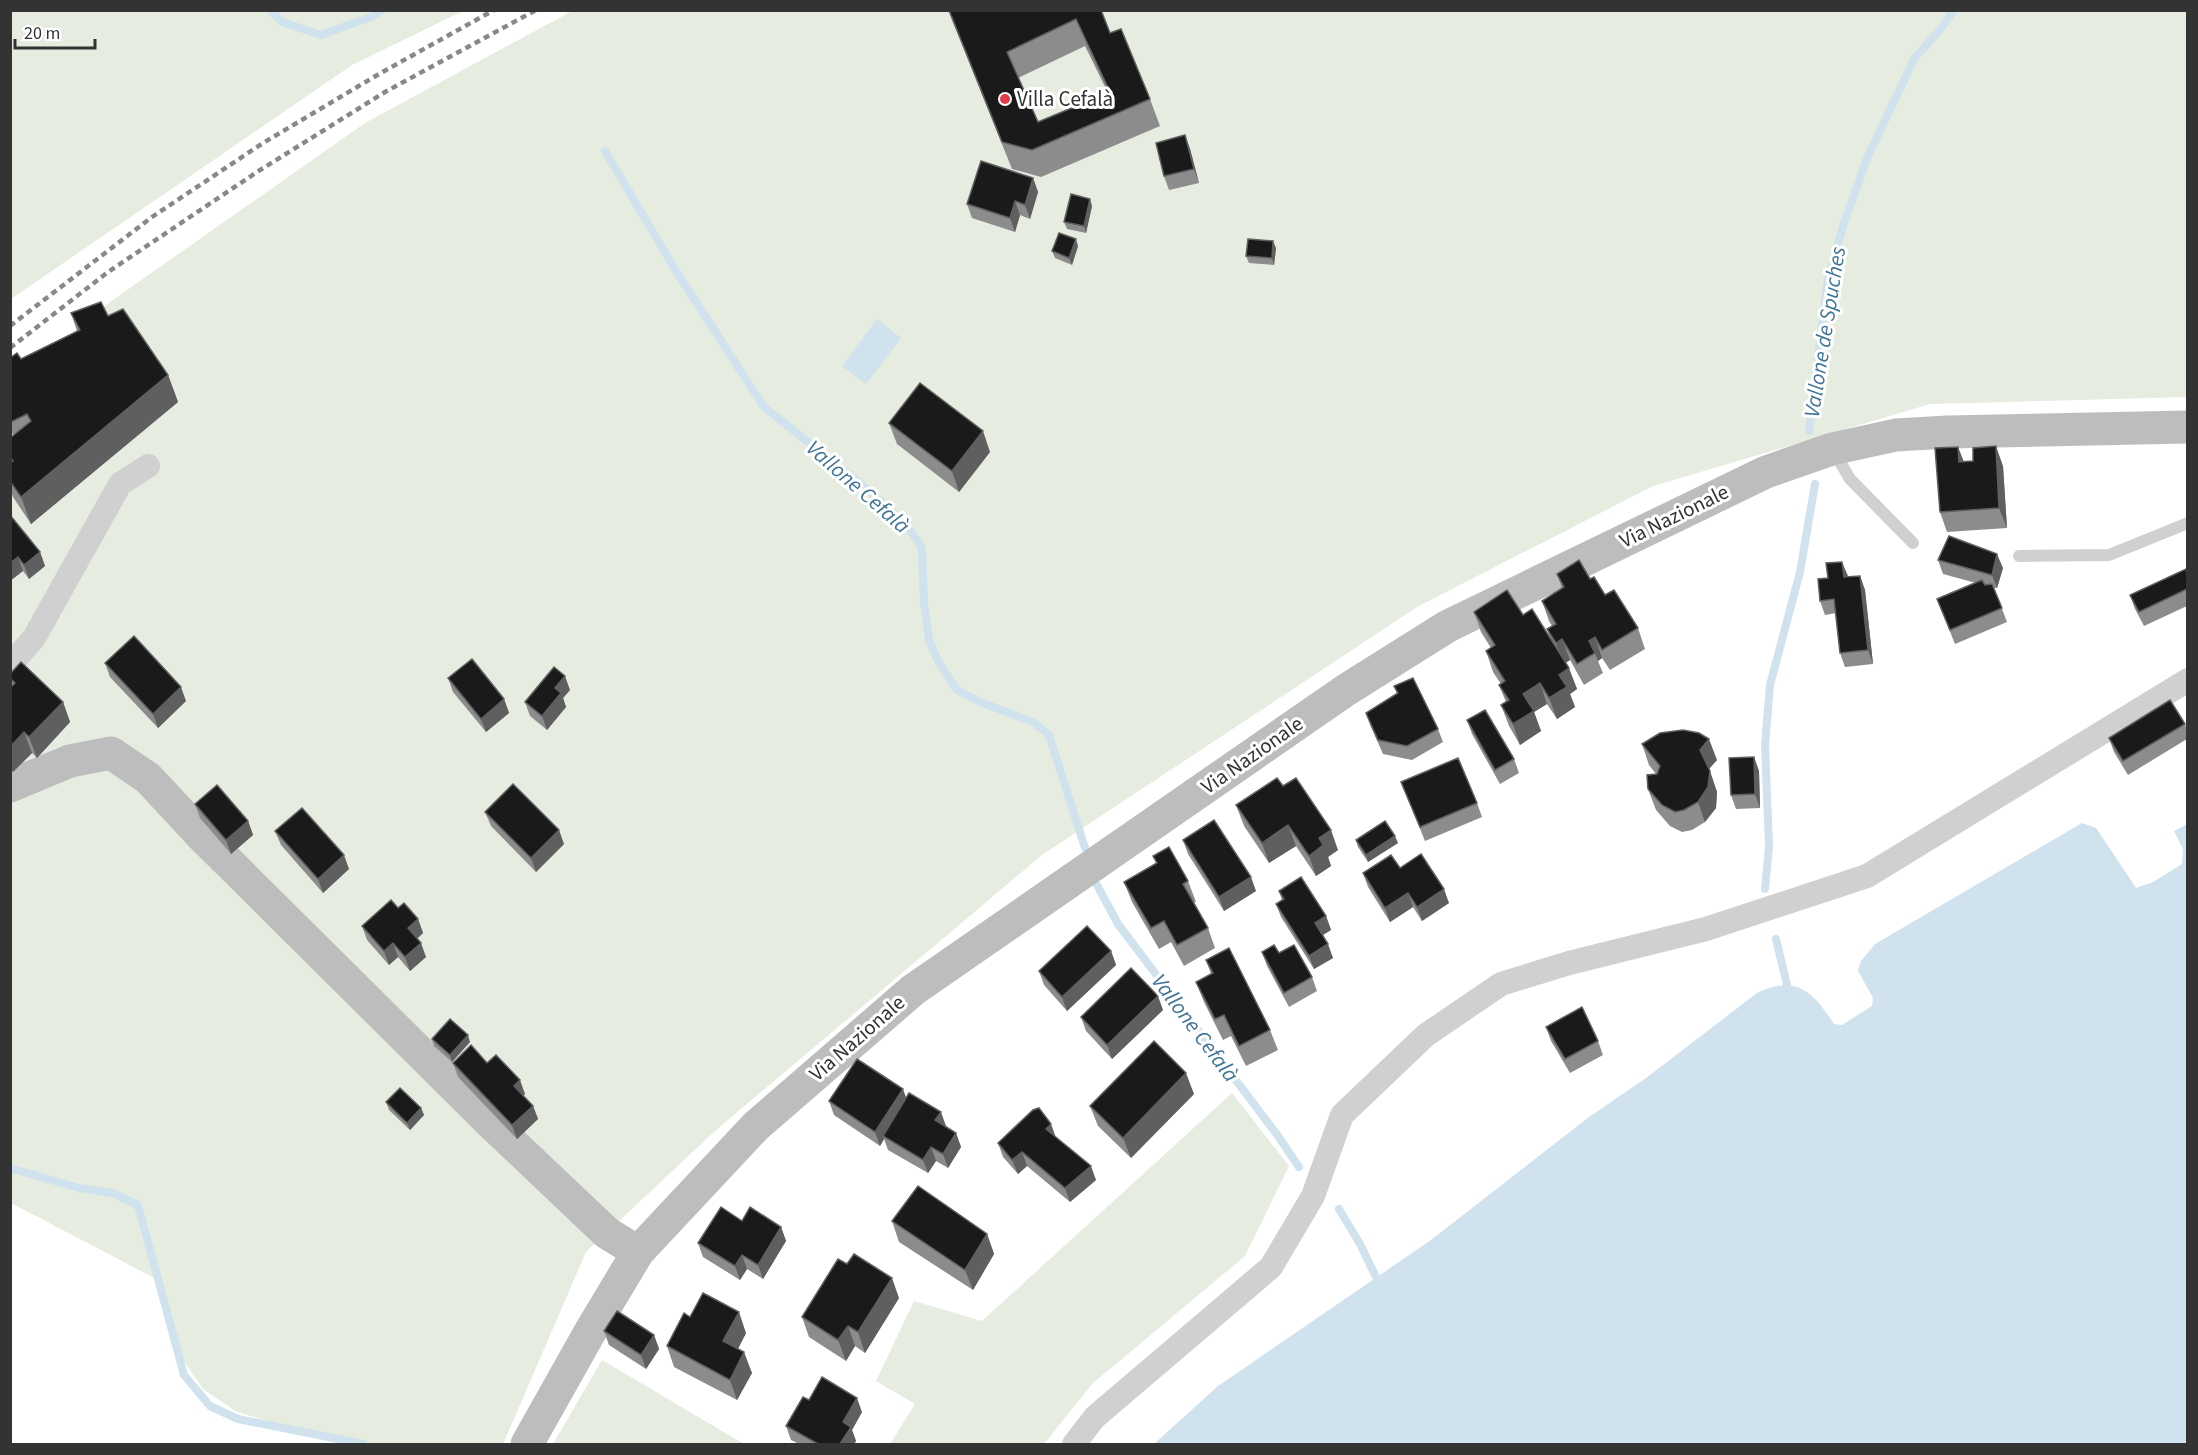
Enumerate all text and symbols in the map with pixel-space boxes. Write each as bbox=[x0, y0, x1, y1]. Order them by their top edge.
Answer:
scale bar bbox=[15, 12, 94, 50]
text: 20 m bbox=[24, 21, 60, 46]
place label: Villa Cefalà bbox=[1017, 84, 1113, 114]
marker: Villa Cefalà bbox=[998, 92, 1012, 106]
water label: Vallone de Spuches bbox=[1796, 244, 1854, 420]
water label: Vallone Cefalà bbox=[799, 433, 917, 541]
street label: Via Nazionale bbox=[1614, 477, 1734, 555]
street label: Via Nazionale bbox=[1195, 709, 1309, 801]
water label: Vallone Cefalà bbox=[1144, 967, 1247, 1089]
street label: Via Nazionale bbox=[803, 988, 911, 1088]

